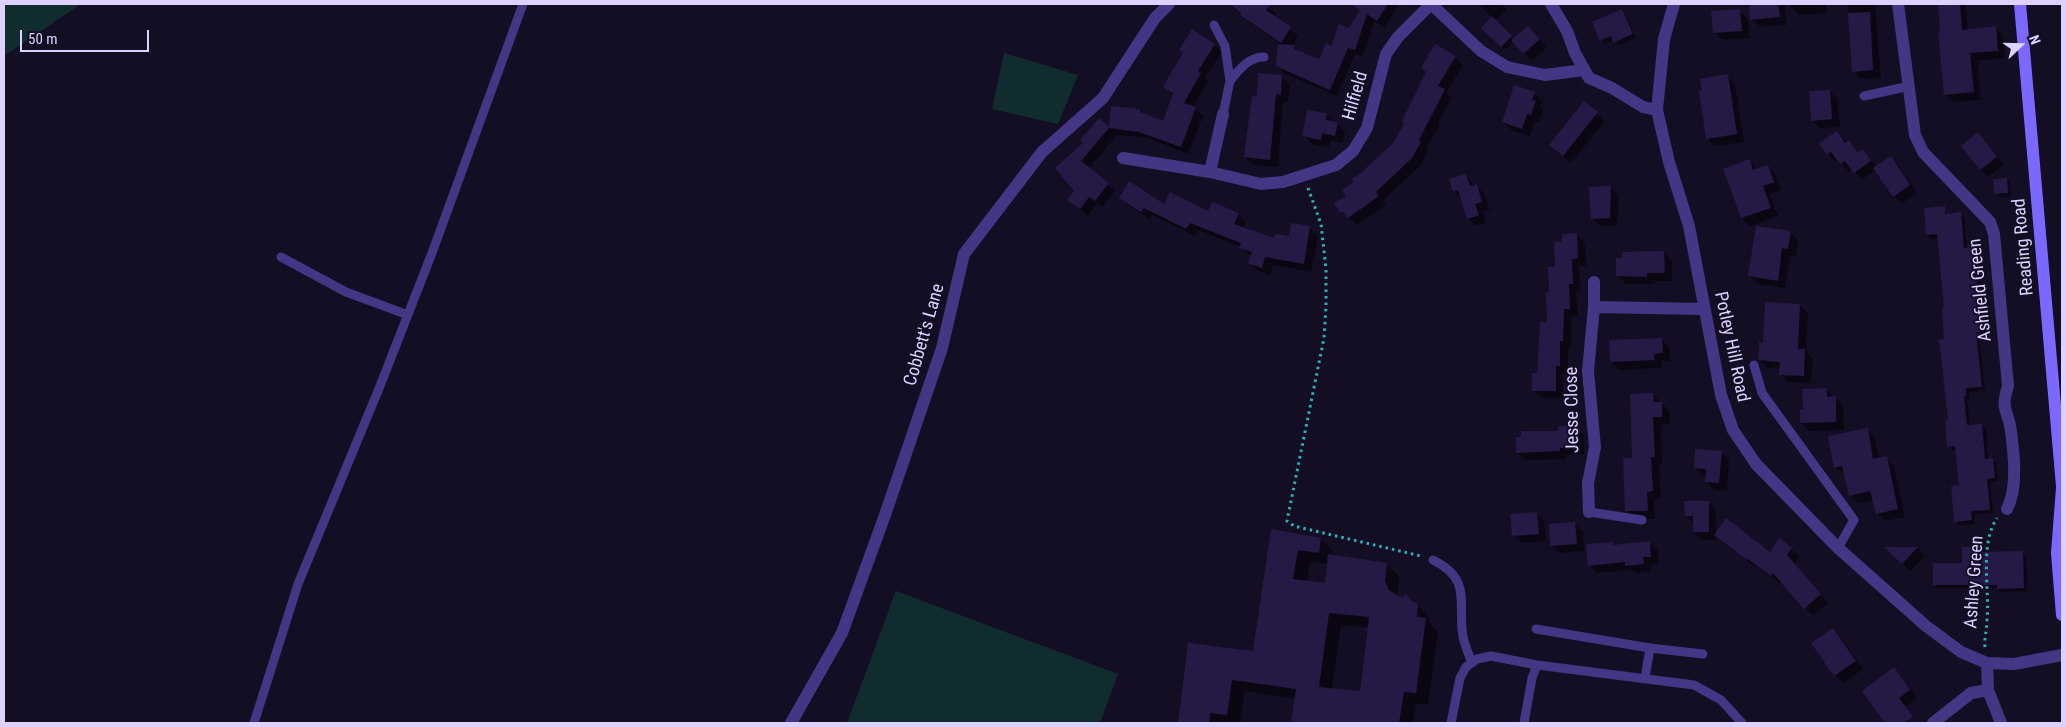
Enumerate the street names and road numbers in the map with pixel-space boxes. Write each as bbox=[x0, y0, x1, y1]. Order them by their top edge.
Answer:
street label: Hilfield bbox=[1339, 69, 1373, 123]
street label: Reading Road bbox=[2009, 197, 2039, 297]
street label: Ashfield Green bbox=[1965, 238, 1997, 342]
street label: Cobbett's Lane bbox=[900, 281, 950, 389]
street label: Potley Hill Road bbox=[1709, 290, 1753, 404]
street label: Jesse Close bbox=[1561, 367, 1585, 453]
street label: Ashley Green bbox=[1961, 535, 1989, 629]

